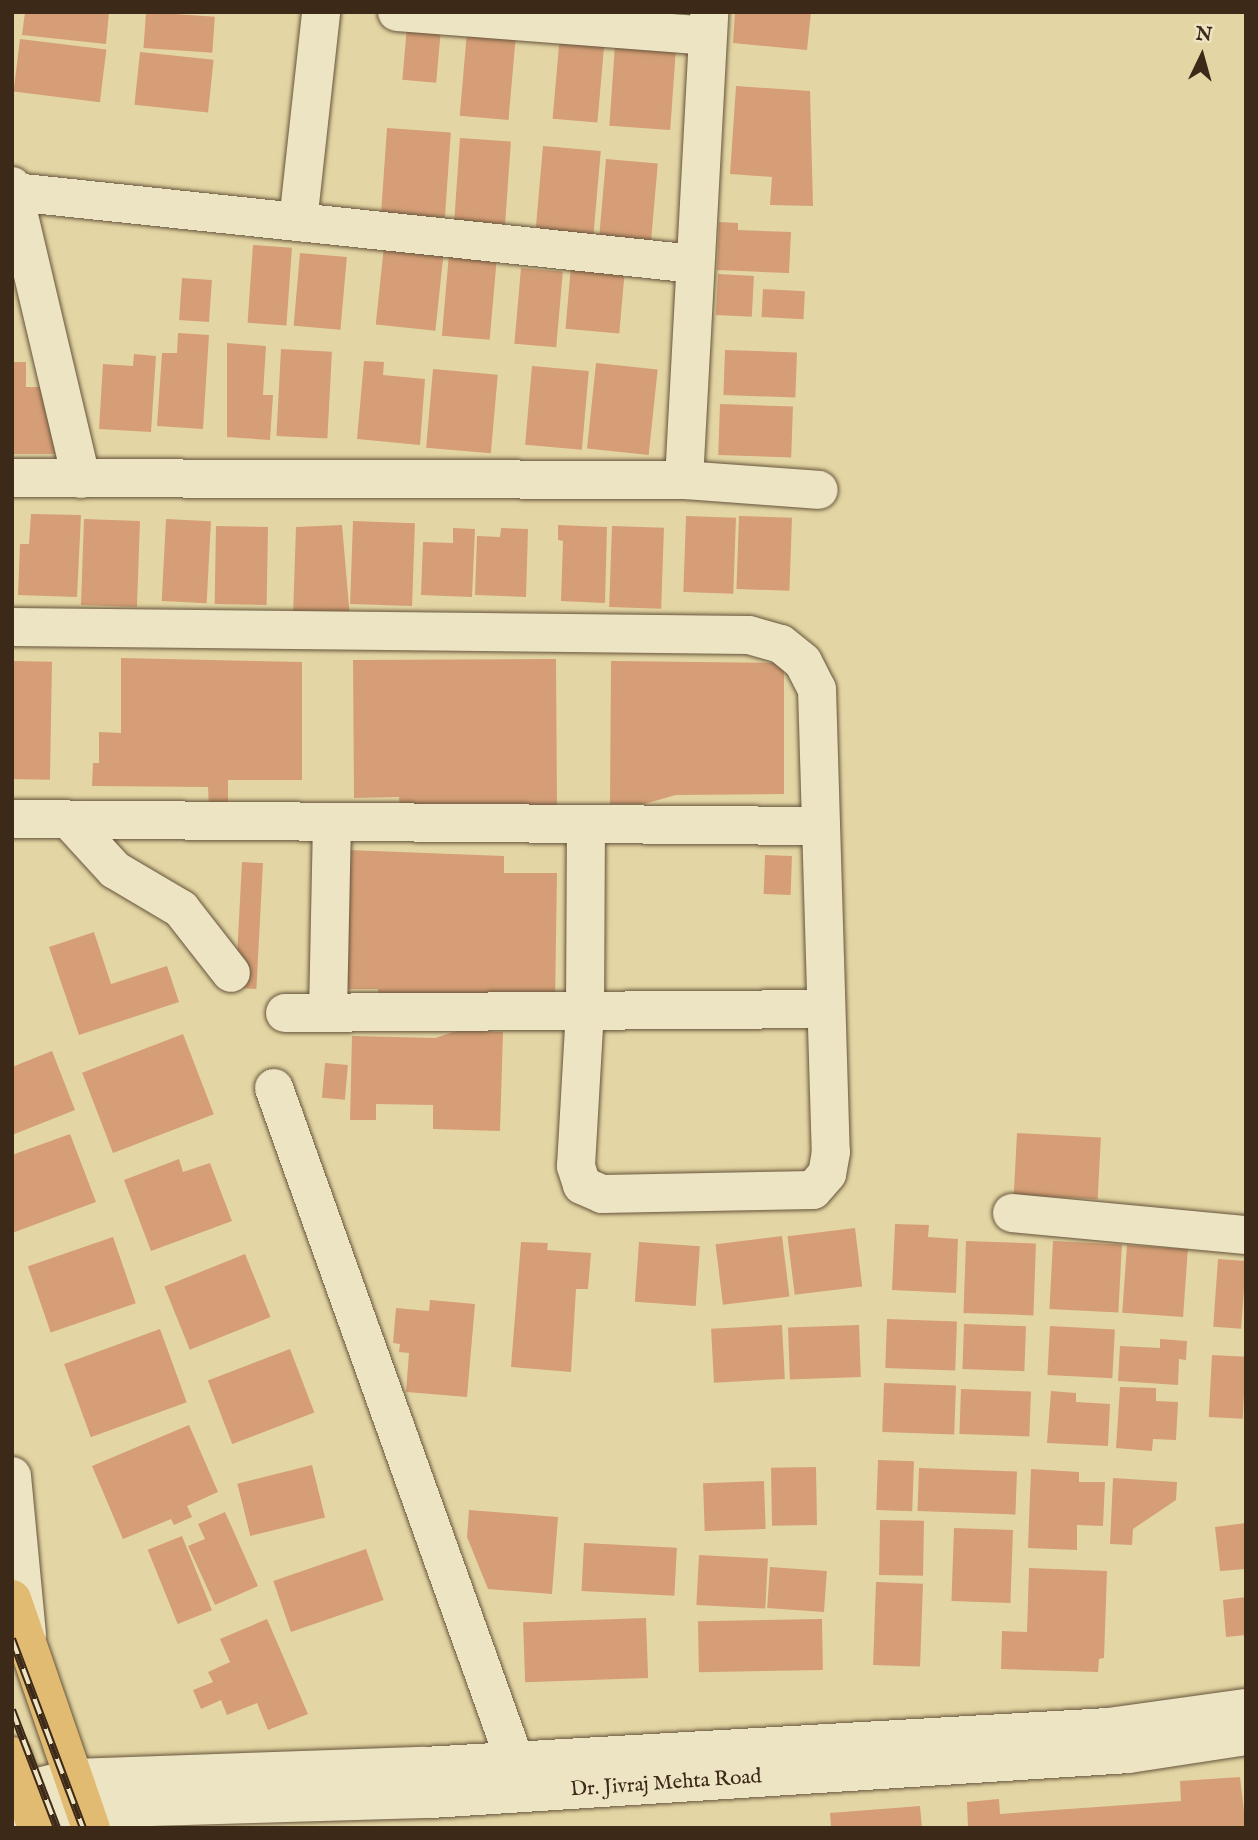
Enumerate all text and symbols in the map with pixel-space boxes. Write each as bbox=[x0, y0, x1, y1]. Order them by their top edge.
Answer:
north arrow bbox=[1167, 21, 1237, 91]
text: N bbox=[1195, 22, 1213, 48]
street label: Dr. Jivraj Mehta Road bbox=[570, 1765, 762, 1803]

